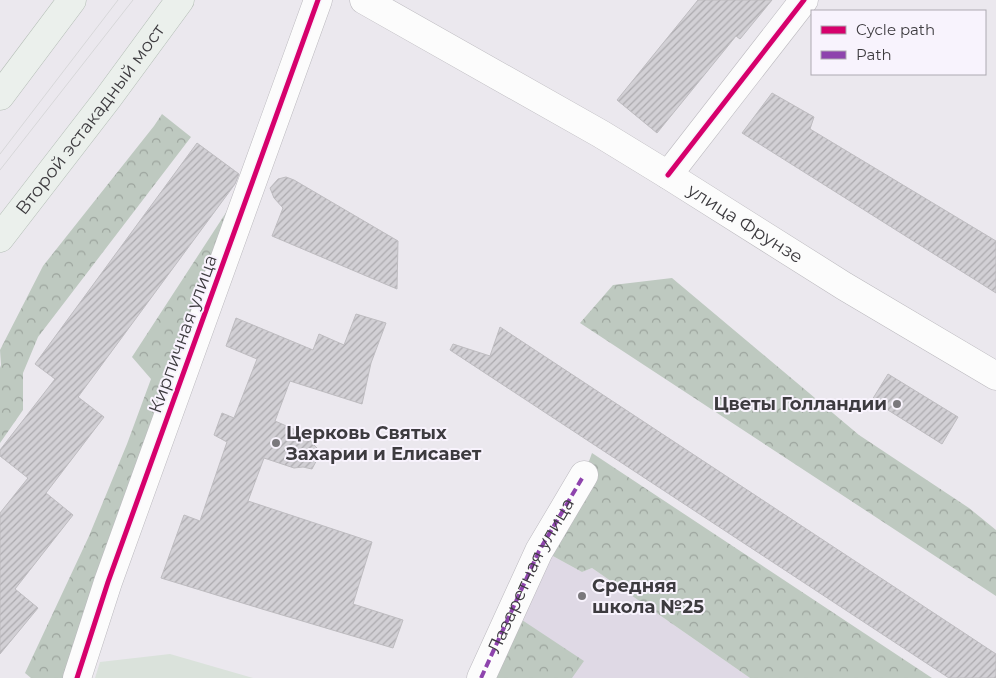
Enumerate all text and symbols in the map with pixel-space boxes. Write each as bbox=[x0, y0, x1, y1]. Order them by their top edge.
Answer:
legend bbox=[811, 10, 986, 75]
street label: Второй эстакадный мост bbox=[11, 20, 170, 219]
text: Cycle path bbox=[856, 20, 935, 39]
text: Path bbox=[856, 45, 892, 64]
street label: улица Фрунзе bbox=[682, 178, 807, 268]
street label: Кирпичная улица bbox=[144, 252, 222, 416]
place label: Цветы Голландии bbox=[713, 393, 887, 415]
marker: Цветы Голландии bbox=[891, 398, 903, 410]
place label: Церковь Святых Захарии и Елисавет bbox=[285, 422, 482, 465]
marker: Церковь Святых Захарии и Елисавет bbox=[270, 437, 282, 449]
street label: Лазаретная улица bbox=[483, 494, 579, 657]
place label: Средняя школа №25 bbox=[592, 575, 704, 618]
marker: Средняя школа №25 bbox=[576, 590, 588, 602]

